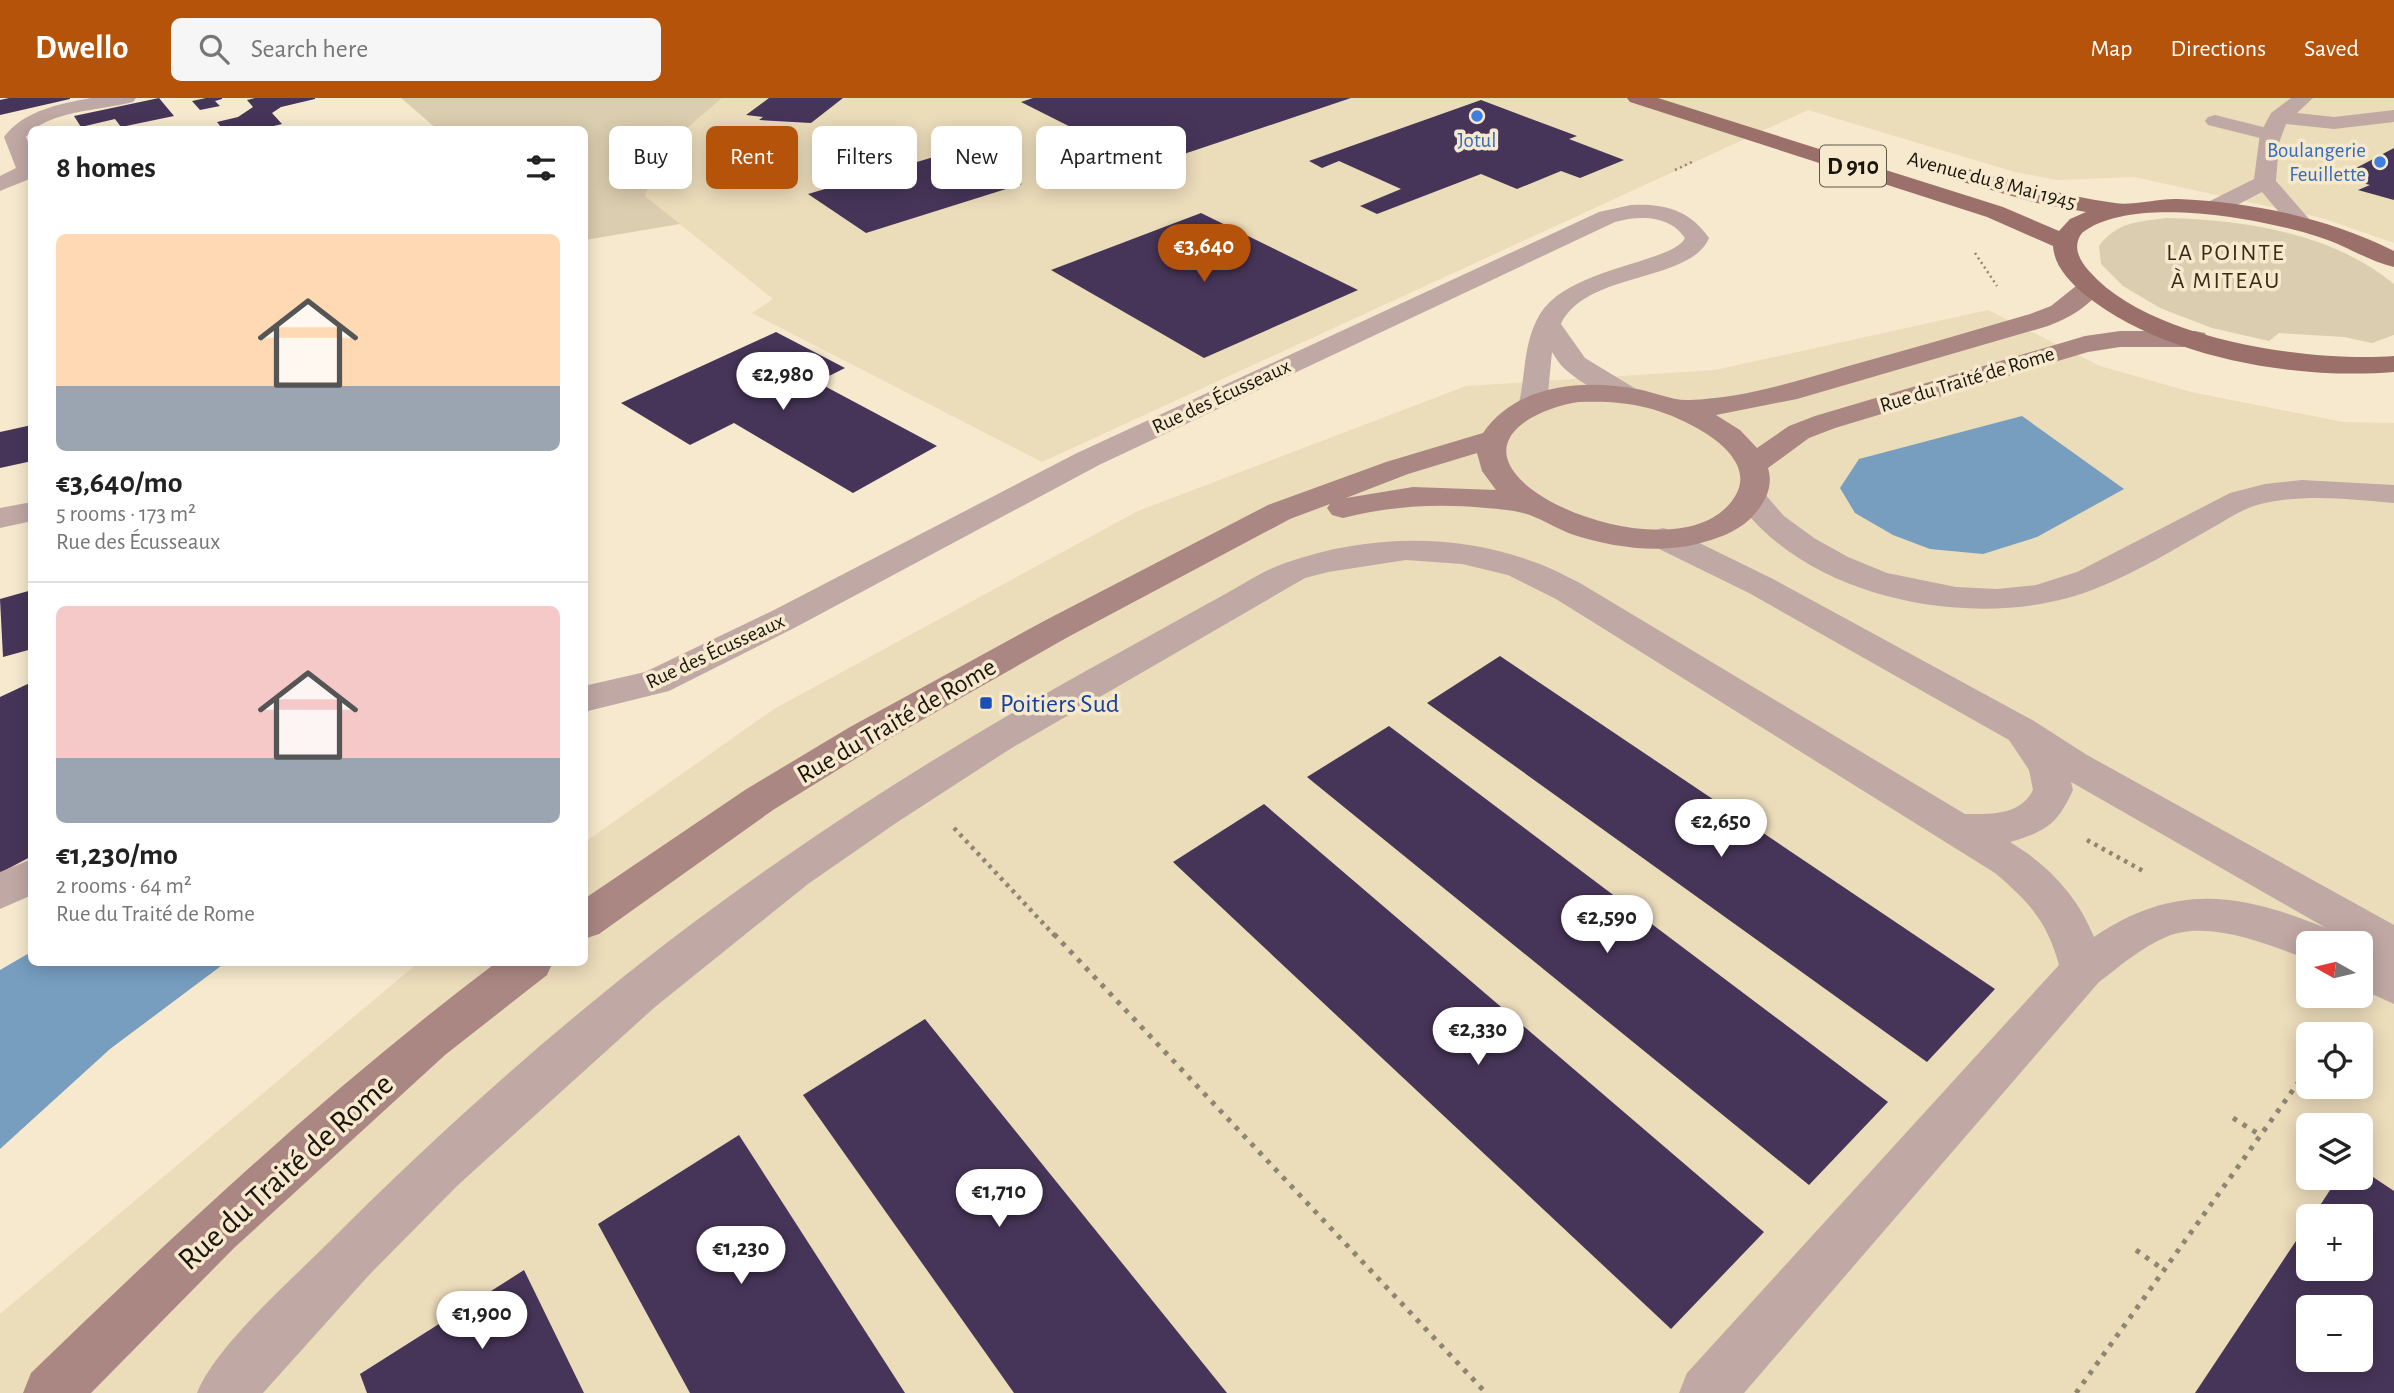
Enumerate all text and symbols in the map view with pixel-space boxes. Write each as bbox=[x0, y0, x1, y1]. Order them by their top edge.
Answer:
search box bbox=[171, 18, 661, 81]
icon: search bbox=[195, 30, 233, 68]
text: Dwello bbox=[35, 32, 129, 65]
text: Search here bbox=[251, 36, 368, 62]
text: Map bbox=[2090, 37, 2132, 61]
text: Directions bbox=[2170, 37, 2266, 61]
text: Saved bbox=[2304, 37, 2359, 61]
marker: Jotul bbox=[1469, 108, 1485, 124]
chip: Buy bbox=[609, 126, 692, 189]
chip: Rent bbox=[706, 126, 798, 189]
chip: Filters bbox=[812, 126, 917, 189]
chip: New bbox=[931, 126, 1022, 189]
chip: Apartment bbox=[1036, 126, 1186, 189]
place label: Jotul bbox=[1458, 130, 1497, 151]
place label: Boulangerie Feuillette bbox=[2267, 140, 2366, 185]
road number: D 910 bbox=[1820, 145, 1886, 186]
street label: Avenue du 8 Mai 1945 bbox=[1905, 148, 2078, 213]
icon: filters bbox=[522, 149, 560, 187]
text: 8 homes bbox=[56, 153, 156, 183]
marker: Boulangerie Feuillette bbox=[2372, 154, 2388, 170]
pin: €3,640 bbox=[1147, 225, 1261, 284]
text: €3,640 bbox=[1174, 235, 1234, 258]
district label: LA POINTE À MITEAU bbox=[2166, 241, 2286, 293]
icon: home bbox=[245, 280, 371, 406]
street label: Rue du Traité de Rome bbox=[1877, 343, 2057, 416]
pin: €2,980 bbox=[726, 352, 840, 412]
street label: Rue des Écusseaux bbox=[1148, 353, 1294, 438]
text: €2,980 bbox=[752, 363, 814, 386]
text: €3,640/mo bbox=[56, 468, 183, 498]
text: 5 rooms · 173 m² bbox=[56, 503, 196, 526]
text: Rue des Écusseaux bbox=[56, 531, 220, 554]
street label: Rue des Écusseaux bbox=[642, 608, 788, 693]
icon: home bbox=[245, 652, 371, 778]
street label: Rue du Traité de Rome bbox=[793, 653, 1000, 788]
place label: Poitiers Sud bbox=[1000, 691, 1119, 717]
marker: Poitiers Sud bbox=[978, 695, 994, 711]
pin: €2,650 bbox=[1664, 800, 1778, 859]
text: €2,650 bbox=[1691, 810, 1751, 833]
text: €1,230/mo bbox=[56, 840, 178, 870]
text: 2 rooms · 64 m² bbox=[56, 875, 192, 898]
pin: €2,590 bbox=[1550, 896, 1664, 955]
text: Rue du Traité de Rome bbox=[56, 903, 255, 926]
text: €2,590 bbox=[1577, 906, 1637, 929]
north arrow bbox=[2296, 931, 2373, 1008]
map controls bbox=[2296, 931, 2373, 1372]
pin: €2,330 bbox=[1421, 1007, 1535, 1067]
text: €2,330 bbox=[1449, 1018, 1507, 1041]
button: locate bbox=[2296, 1022, 2373, 1099]
street label: Rue du Traité de Rome bbox=[172, 1067, 399, 1276]
button: layers bbox=[2296, 1113, 2373, 1190]
pin: €1,710 bbox=[942, 1170, 1056, 1229]
text: €1,710 bbox=[972, 1180, 1026, 1203]
button: + bbox=[2296, 1204, 2373, 1281]
pin: €1,230 bbox=[684, 1226, 798, 1286]
text: €1,230 bbox=[712, 1237, 770, 1260]
pin: €1,900 bbox=[425, 1292, 539, 1351]
button: − bbox=[2296, 1295, 2373, 1372]
text: €1,900 bbox=[452, 1302, 512, 1325]

